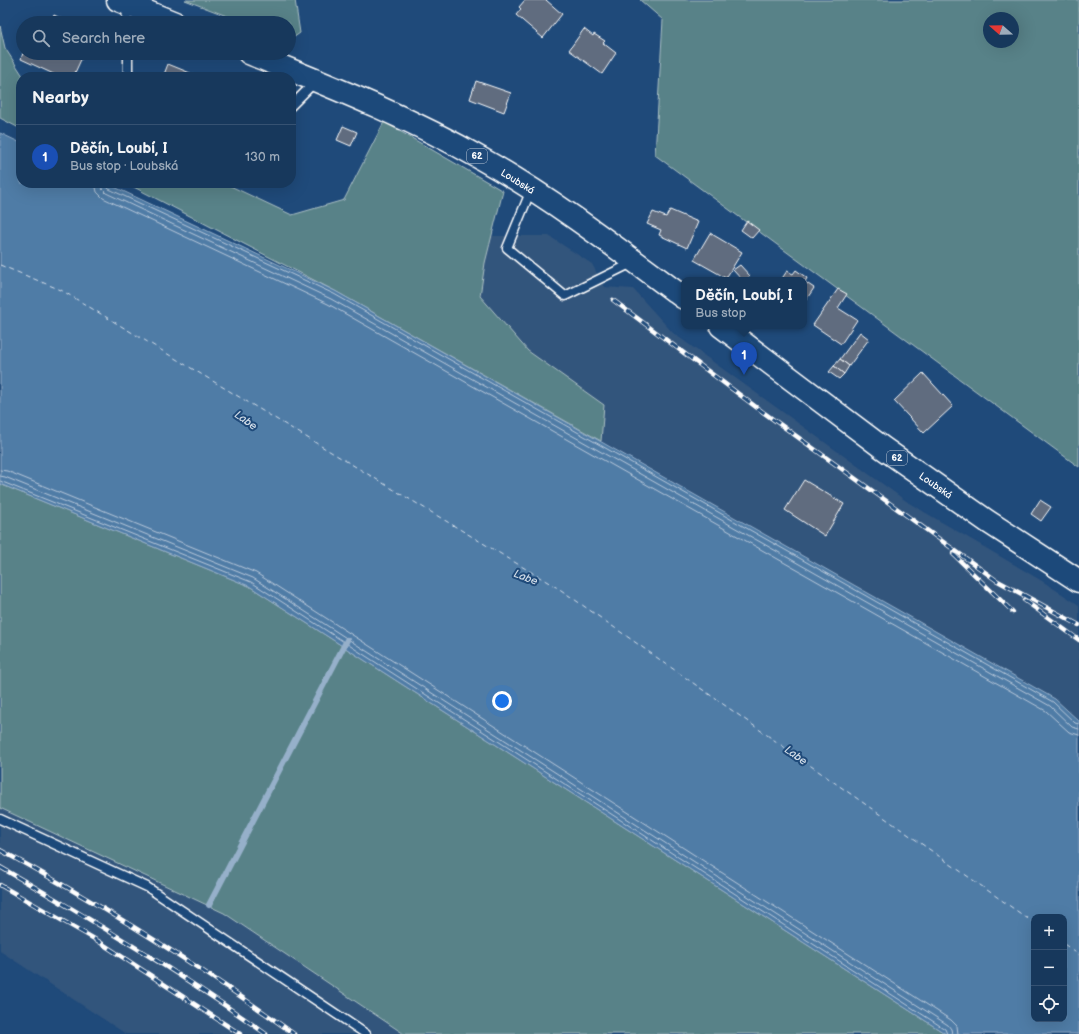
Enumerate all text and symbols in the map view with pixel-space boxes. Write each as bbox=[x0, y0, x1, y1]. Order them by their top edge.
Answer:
north arrow bbox=[983, 12, 1019, 48]
search box bbox=[16, 16, 296, 60]
icon: search bbox=[30, 27, 52, 49]
text: Search here bbox=[62, 29, 145, 48]
text: Nearby bbox=[32, 88, 89, 108]
text: Děčín, Loubí, I bbox=[70, 139, 168, 158]
text: 1 bbox=[42, 149, 48, 165]
text: 130 m bbox=[245, 149, 280, 165]
road number: 62 bbox=[467, 149, 487, 163]
text: Bus stop · Loubská bbox=[70, 158, 178, 174]
street label: Loubská bbox=[498, 167, 537, 197]
popup bbox=[681, 277, 807, 329]
text: Děčín, Loubí, I bbox=[695, 286, 793, 305]
text: Bus stop bbox=[695, 305, 746, 321]
pin: 1 bbox=[731, 342, 757, 375]
water label: Labe bbox=[232, 408, 260, 433]
road number: 62 bbox=[887, 451, 907, 465]
street label: Loubská bbox=[917, 470, 955, 502]
water label: Labe bbox=[512, 567, 540, 588]
your location bbox=[492, 691, 512, 711]
water label: Labe bbox=[782, 743, 810, 768]
map controls bbox=[1031, 914, 1067, 1022]
button: + bbox=[1031, 914, 1067, 950]
button: − bbox=[1031, 950, 1067, 986]
button: locate bbox=[1031, 986, 1067, 1022]

